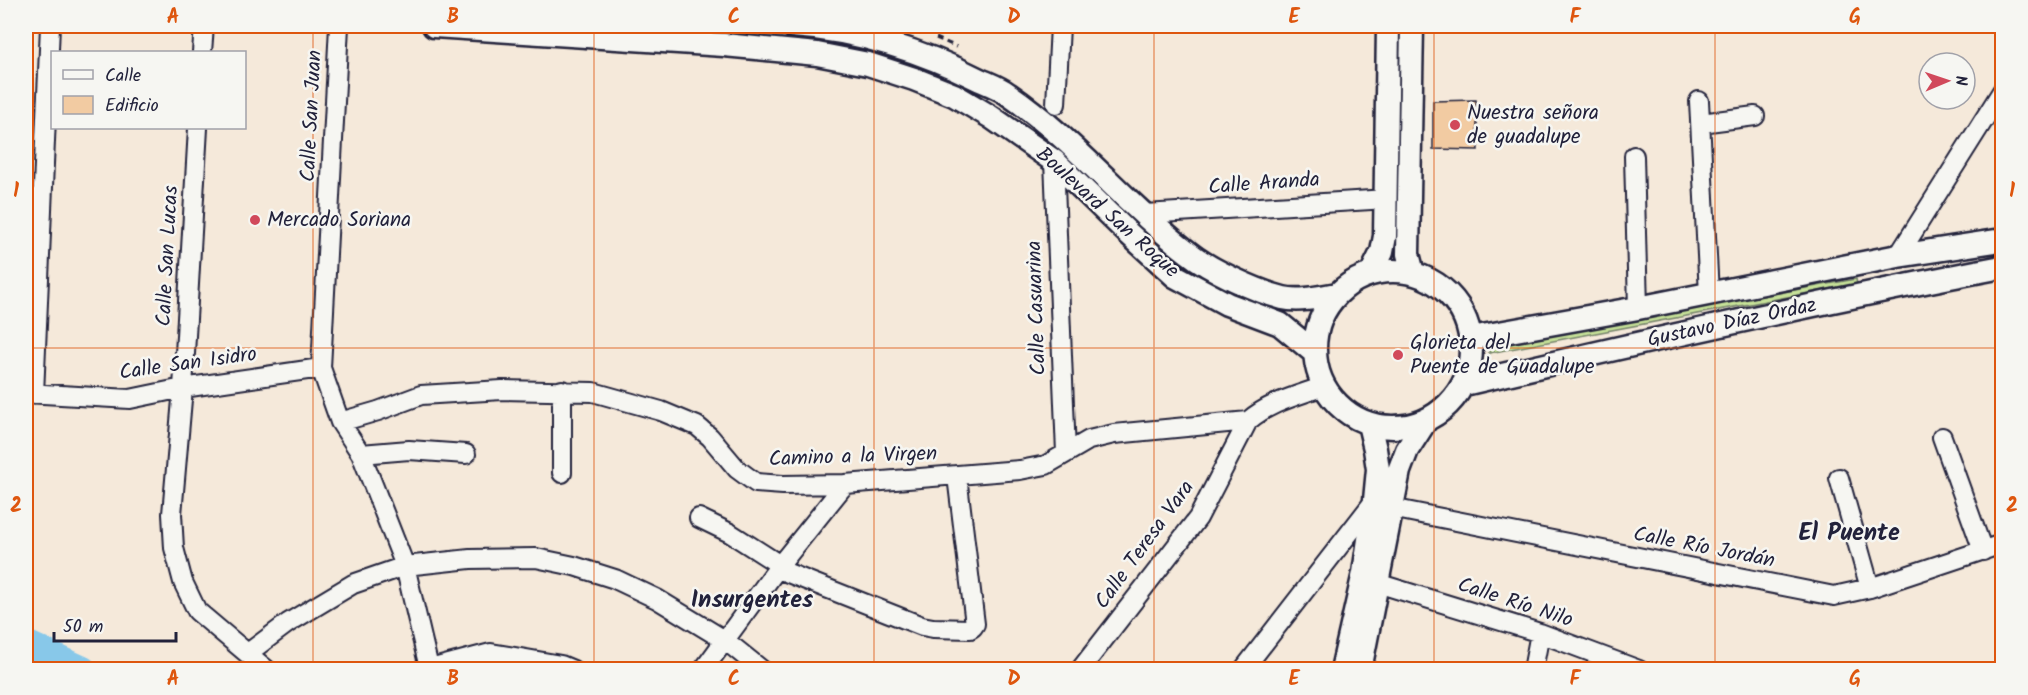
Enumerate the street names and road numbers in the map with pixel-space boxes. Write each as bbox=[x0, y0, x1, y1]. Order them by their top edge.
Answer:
street label: Calle San Juan bbox=[292, 49, 332, 183]
street label: Boulevard San Roque bbox=[1028, 139, 1187, 287]
street label: Calle Aranda bbox=[1207, 164, 1321, 204]
street label: Calle San Lucas bbox=[148, 185, 188, 327]
street label: Calle Casuarina bbox=[1018, 240, 1056, 376]
street label: Gustavo Díaz Ordaz bbox=[1644, 289, 1820, 357]
street label: Calle San Isidro bbox=[117, 338, 259, 390]
street label: Camino a la Virgen bbox=[768, 438, 938, 476]
street label: Calle Teresa Vara bbox=[1087, 474, 1203, 616]
street label: Calle Río Jordán bbox=[1630, 518, 1778, 578]
street label: Calle Río Nilo bbox=[1453, 569, 1577, 637]

